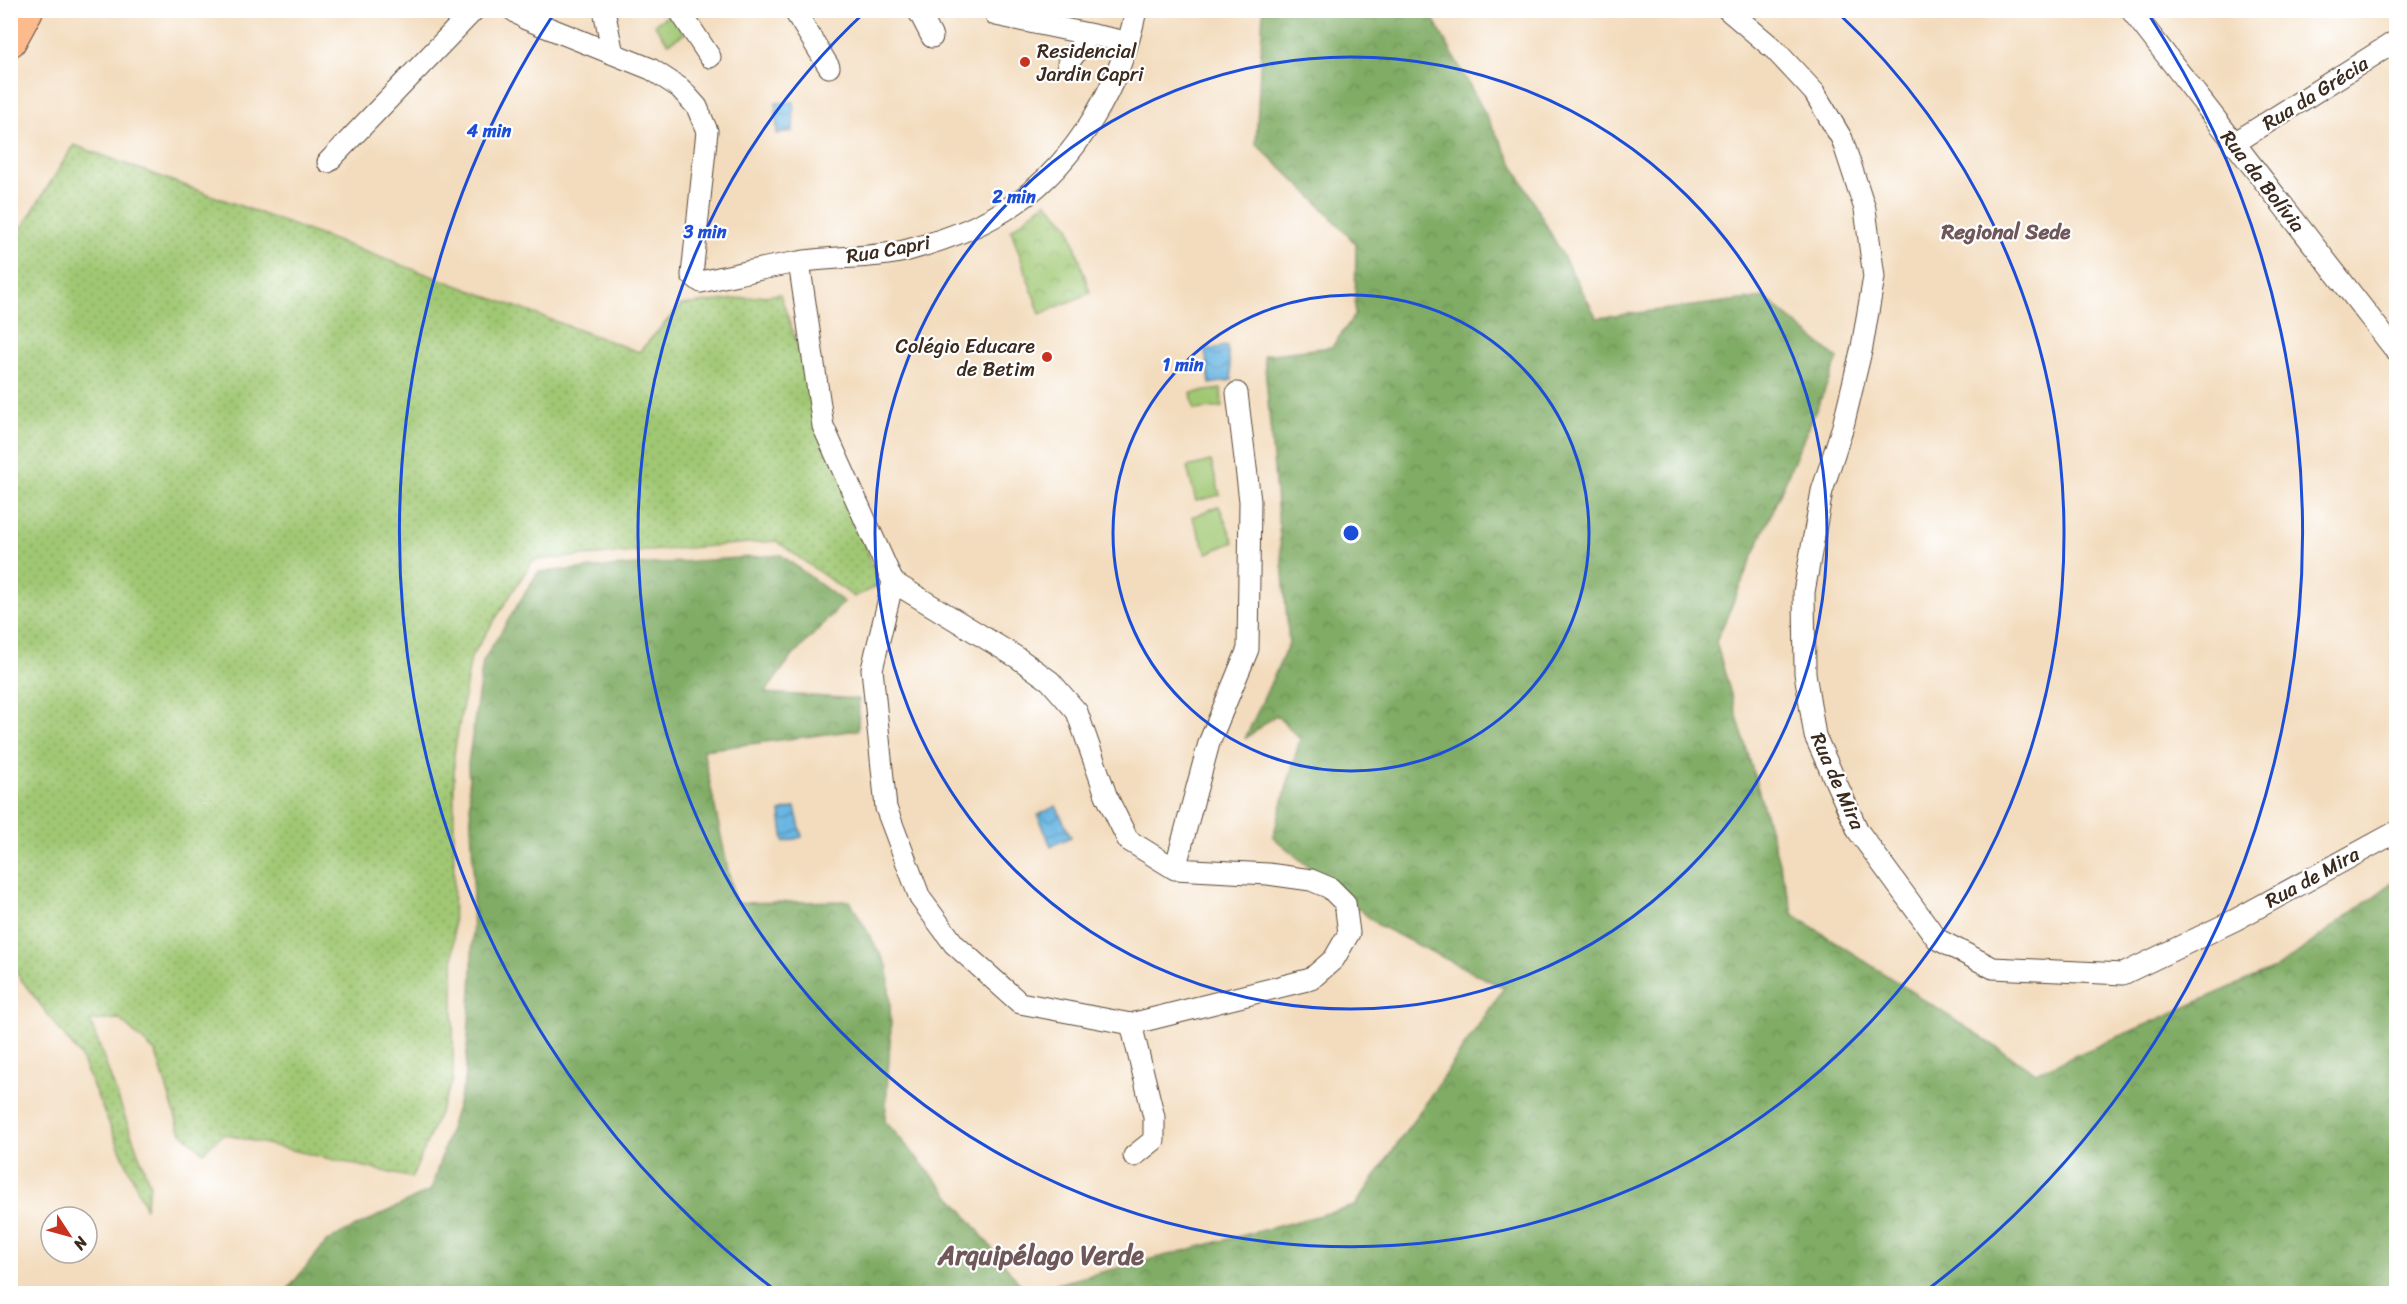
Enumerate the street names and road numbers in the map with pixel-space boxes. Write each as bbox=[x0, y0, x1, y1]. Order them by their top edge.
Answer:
street label: Rua da Grécia bbox=[2255, 46, 2376, 140]
street label: Rua da Bolívia bbox=[2211, 122, 2314, 240]
street label: Rua Capri bbox=[843, 225, 934, 274]
street label: Rua de Mira bbox=[1800, 727, 1875, 837]
street label: Rua de Mira bbox=[2258, 837, 2367, 918]

